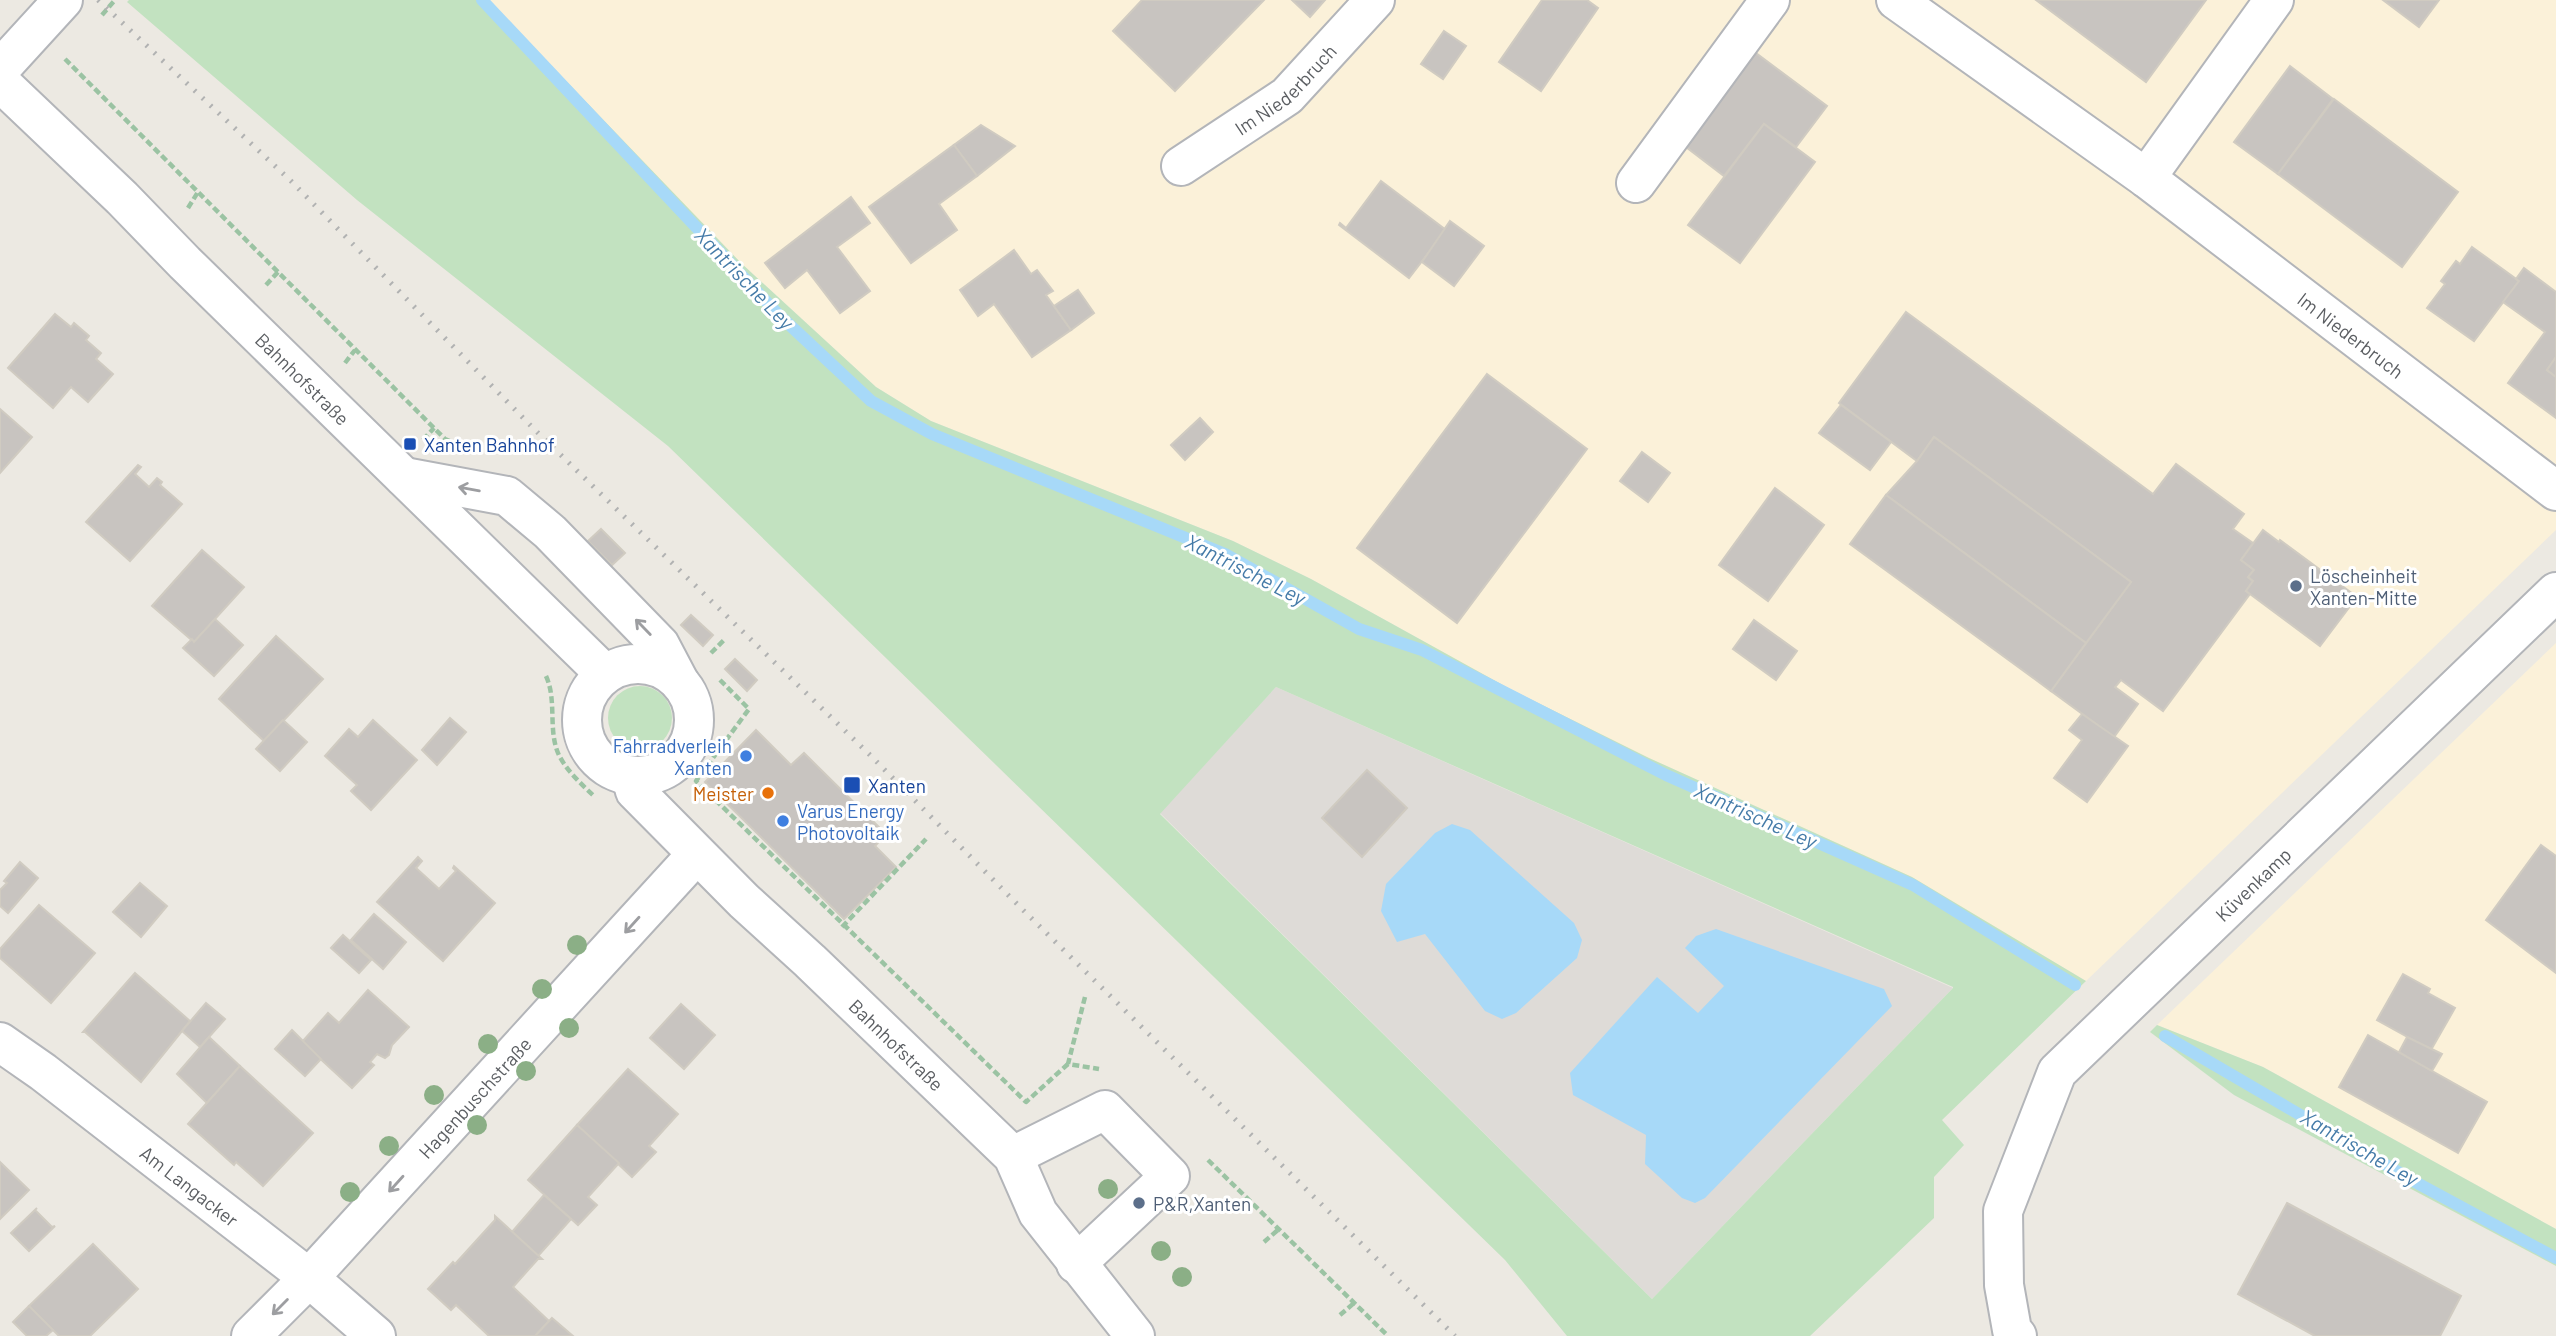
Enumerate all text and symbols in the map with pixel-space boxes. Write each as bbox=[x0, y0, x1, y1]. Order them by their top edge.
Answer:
street label: Im Niederbruch bbox=[1230, 39, 1341, 139]
water label: Xantrische Ley bbox=[690, 222, 800, 334]
street label: Im Niederbruch bbox=[2294, 287, 2409, 382]
street label: Bahnhofstraße bbox=[251, 328, 355, 429]
place label: Xanten Bahnhof bbox=[424, 433, 555, 456]
marker: Xanten Bahnhof bbox=[402, 436, 418, 452]
one-way arrow bbox=[458, 482, 481, 495]
water label: Xantrische Ley bbox=[1182, 528, 1311, 610]
place label: Löscheinheit Xanten-Mitte bbox=[2310, 564, 2417, 609]
marker: Löscheinheit Xanten-Mitte bbox=[2288, 578, 2304, 594]
one-way arrow bbox=[634, 619, 651, 636]
place label: Fahrradverleih Xanten bbox=[613, 734, 732, 779]
marker: Fahrradverleih Xanten bbox=[738, 748, 754, 764]
place label: Xanten bbox=[868, 774, 926, 797]
marker: Xanten bbox=[842, 775, 862, 795]
water label: Xantrische Ley bbox=[1691, 777, 1822, 853]
place label: Meister bbox=[693, 782, 754, 805]
marker: Meister bbox=[760, 785, 776, 801]
place label: Varus Energy Photovoltaik bbox=[797, 799, 905, 844]
marker: Varus Energy Photovoltaik bbox=[775, 813, 791, 829]
street label: Küvenkamp bbox=[2210, 842, 2295, 926]
one-way arrow bbox=[624, 916, 640, 934]
street label: Bahnhofstraße bbox=[845, 994, 949, 1095]
street label: Hagenbuschstraße bbox=[413, 1032, 535, 1163]
water label: Xantrische Ley bbox=[2297, 1103, 2424, 1191]
street label: Am Langacker bbox=[136, 1140, 243, 1231]
one-way arrow bbox=[388, 1175, 404, 1193]
place label: P&R,Xanten bbox=[1153, 1192, 1251, 1215]
marker: P&R,Xanten bbox=[1131, 1195, 1147, 1211]
one-way arrow bbox=[272, 1299, 289, 1316]

